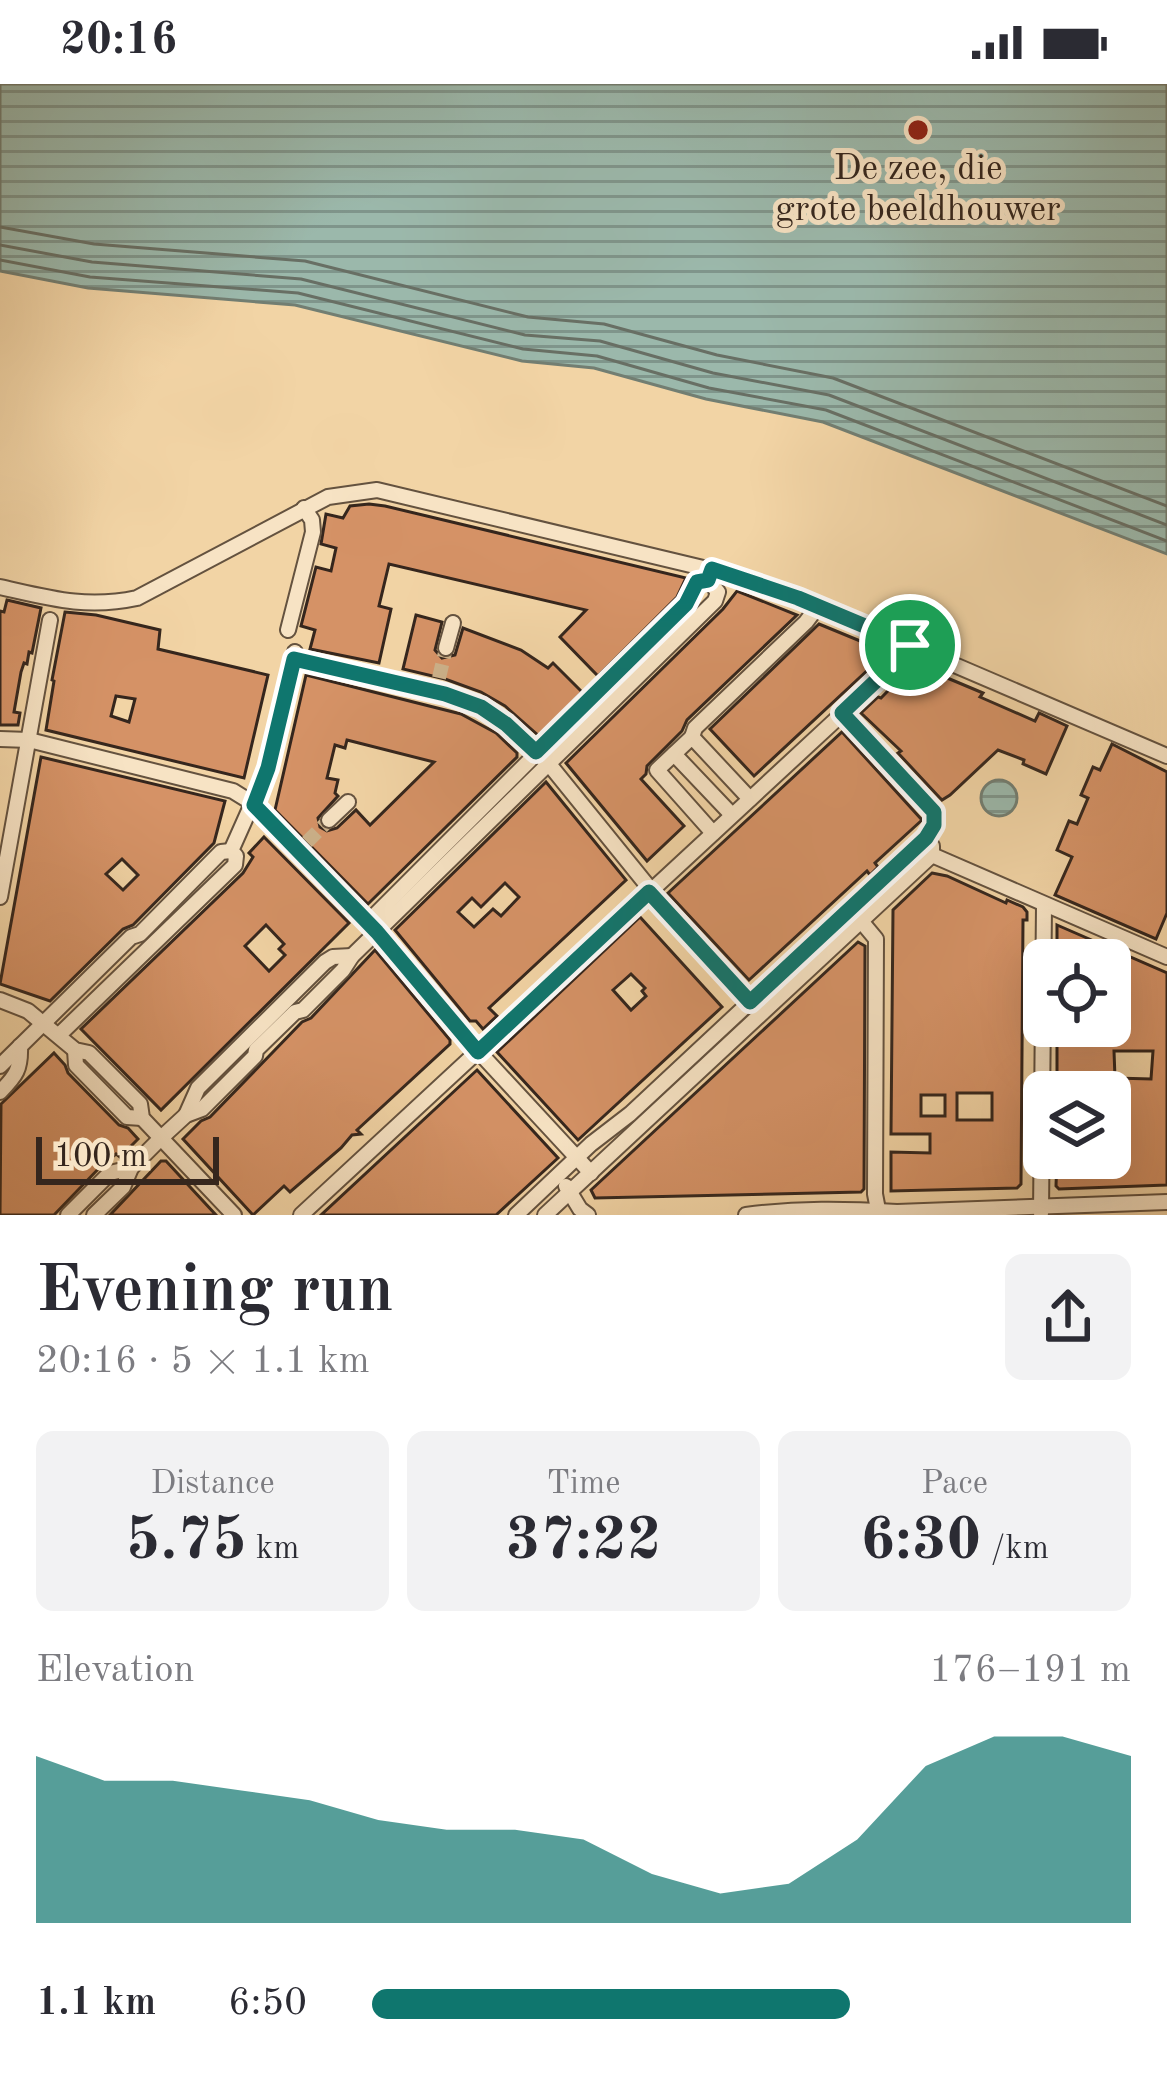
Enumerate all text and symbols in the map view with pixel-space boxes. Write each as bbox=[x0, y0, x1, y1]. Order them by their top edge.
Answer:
text: 20:16 bbox=[60, 19, 177, 64]
marker: De zee, die grote beeldhouwer bbox=[905, 117, 931, 143]
place label: De zee, die grote beeldhouwer bbox=[775, 152, 1061, 229]
pin bbox=[859, 594, 961, 696]
icon: arrive bbox=[877, 612, 943, 678]
map controls bbox=[1023, 939, 1131, 1179]
button: locate bbox=[1023, 939, 1131, 1047]
button: layers bbox=[1023, 1071, 1131, 1179]
scale bar bbox=[36, 1131, 219, 1184]
text: 100 m bbox=[54, 1141, 147, 1174]
button: share bbox=[1005, 1254, 1131, 1380]
text: Evening run bbox=[36, 1260, 394, 1326]
text: 20:16 · 5 × 1.1 km bbox=[36, 1342, 370, 1381]
text: Distance bbox=[150, 1468, 275, 1501]
text: Time bbox=[547, 1468, 620, 1501]
text: Pace bbox=[921, 1468, 988, 1501]
text: 5.75 bbox=[126, 1512, 247, 1572]
text: 37:22 bbox=[506, 1512, 662, 1572]
text: 6:30 bbox=[860, 1512, 981, 1572]
text: km bbox=[247, 1533, 299, 1566]
text: /km bbox=[981, 1533, 1049, 1566]
text: Elevation bbox=[36, 1651, 195, 1690]
text: 176–191 m bbox=[929, 1651, 1131, 1690]
text: 1.1 km bbox=[36, 1984, 156, 2023]
text: 6:50 bbox=[228, 1984, 307, 2023]

